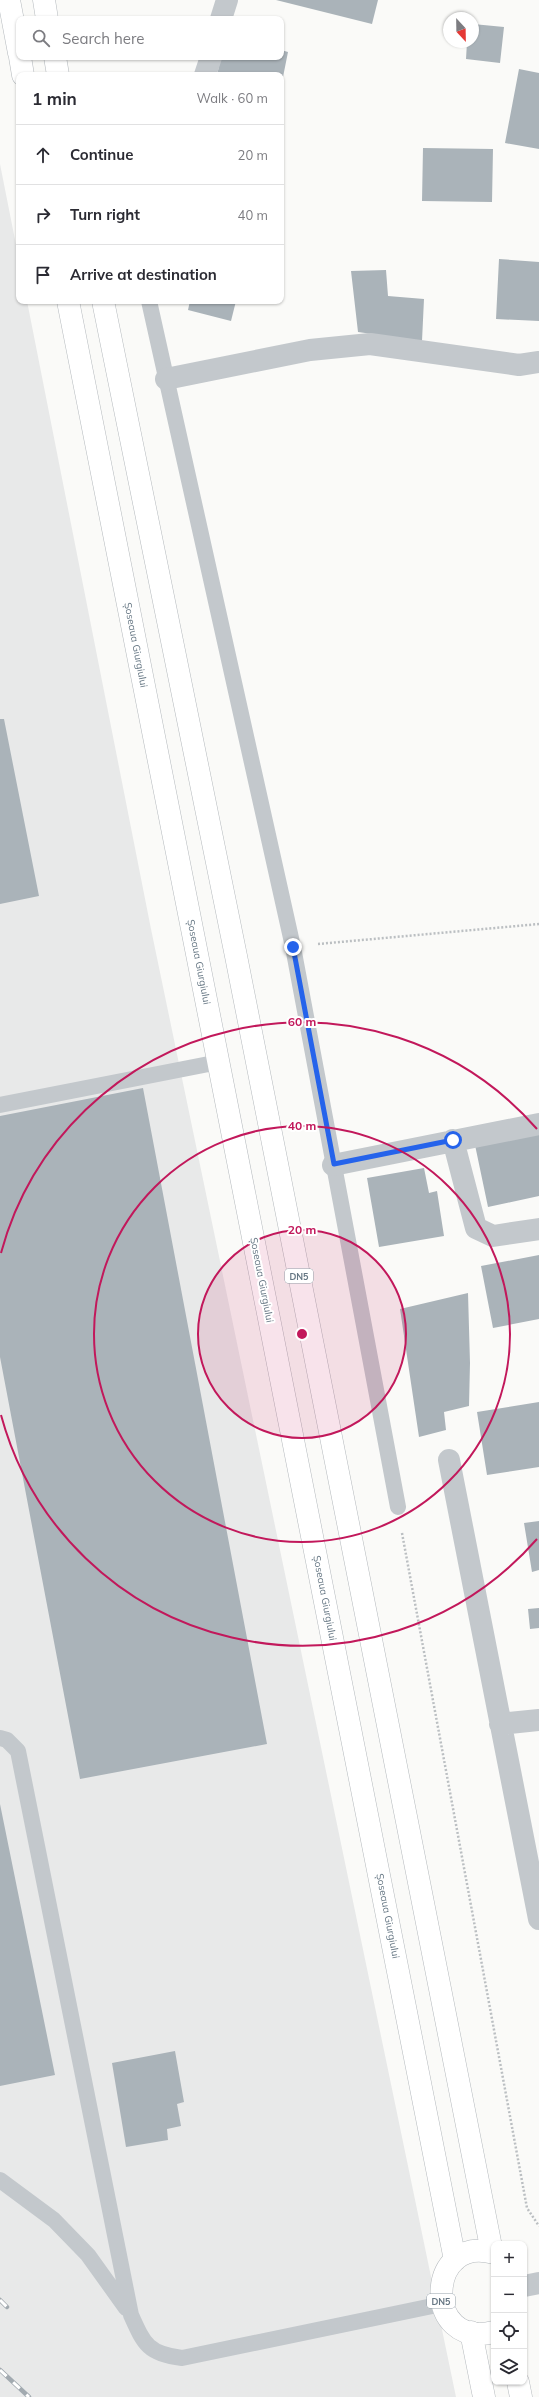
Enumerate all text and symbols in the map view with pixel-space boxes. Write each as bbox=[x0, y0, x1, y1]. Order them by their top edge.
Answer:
north arrow bbox=[443, 12, 479, 48]
search box bbox=[16, 16, 284, 60]
icon: search bbox=[30, 27, 52, 49]
text: Search here bbox=[62, 29, 144, 48]
text: 1 min bbox=[32, 88, 77, 109]
text: Walk · 60 m bbox=[197, 90, 268, 106]
icon: ahead bbox=[32, 144, 54, 166]
text: Continue bbox=[70, 145, 133, 164]
text: 20 m bbox=[238, 147, 268, 163]
icon: right bbox=[32, 204, 54, 226]
text: Turn right bbox=[70, 205, 140, 224]
text: 40 m bbox=[238, 207, 268, 223]
icon: arrive bbox=[32, 264, 54, 286]
text: Arrive at destination bbox=[70, 265, 217, 284]
street label: Șoseaua Giurgiului bbox=[121, 601, 151, 689]
street label: Șoseaua Giurgiului bbox=[184, 918, 214, 1006]
route end bbox=[284, 938, 302, 956]
text: 60 m bbox=[288, 1014, 316, 1029]
text: 40 m bbox=[288, 1118, 316, 1133]
route start bbox=[444, 1131, 462, 1149]
text: 20 m bbox=[288, 1222, 316, 1237]
street label: Șoseaua Giurgiului bbox=[247, 1236, 277, 1324]
road number: DN5 bbox=[285, 1269, 313, 1283]
centre of rings bbox=[295, 1327, 309, 1341]
street label: Șoseaua Giurgiului bbox=[310, 1554, 340, 1642]
street label: Șoseaua Giurgiului bbox=[373, 1872, 403, 1960]
map controls bbox=[491, 2241, 527, 2385]
button: + bbox=[491, 2241, 527, 2277]
button: − bbox=[491, 2277, 527, 2313]
road number: DN5 bbox=[427, 2294, 455, 2308]
button: locate bbox=[491, 2313, 527, 2349]
button: layers bbox=[491, 2349, 527, 2385]

